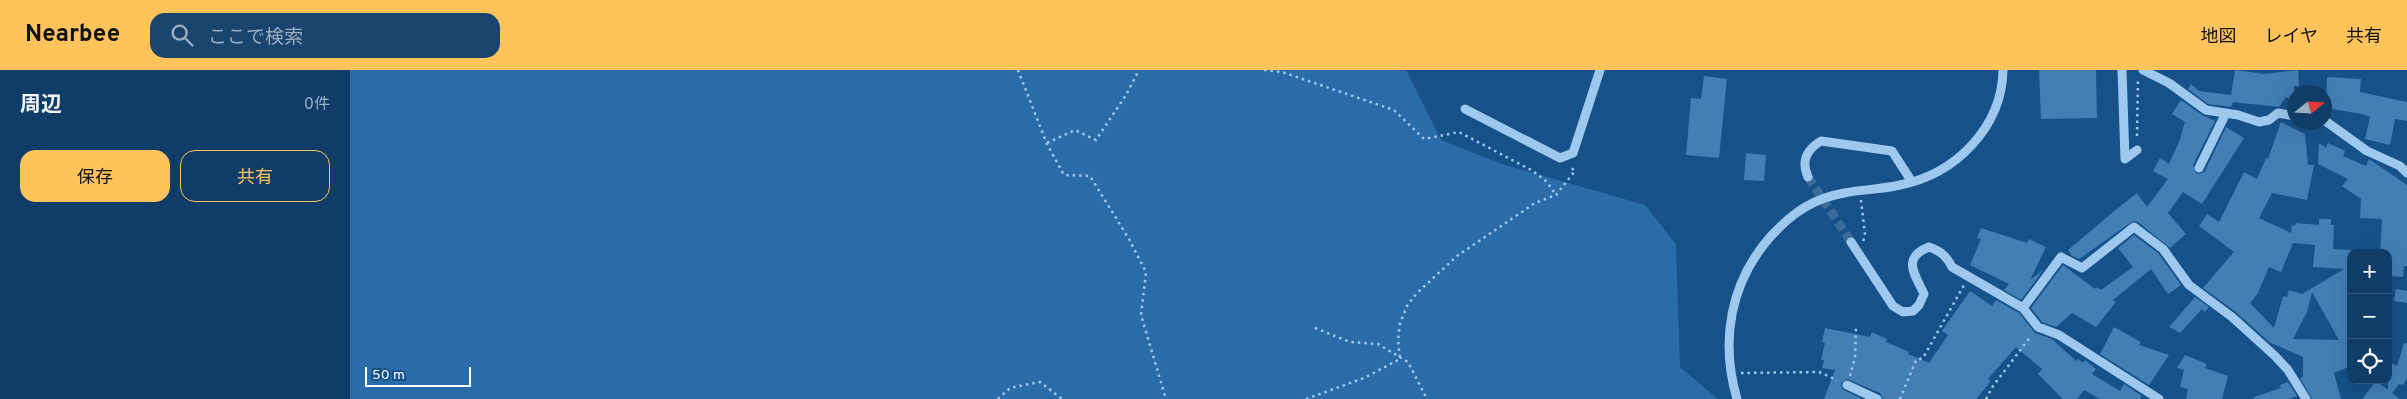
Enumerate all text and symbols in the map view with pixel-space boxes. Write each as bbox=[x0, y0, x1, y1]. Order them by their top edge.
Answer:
search box bbox=[150, 13, 500, 58]
text: Nearbee bbox=[25, 20, 120, 50]
icon: search bbox=[168, 21, 196, 49]
text: ここで検索 bbox=[208, 26, 303, 50]
text: 地図 bbox=[2201, 26, 2237, 49]
text: レイヤ bbox=[2265, 26, 2318, 49]
text: 共有 bbox=[2346, 26, 2382, 49]
north arrow bbox=[2287, 85, 2332, 130]
text: 周辺 bbox=[20, 92, 62, 119]
text: 0件 bbox=[304, 95, 330, 115]
button: 保存 bbox=[20, 150, 170, 202]
button: 共有 bbox=[180, 150, 330, 202]
map controls bbox=[2347, 249, 2392, 384]
button: + bbox=[2347, 249, 2392, 294]
button: − bbox=[2347, 294, 2392, 339]
button: locate bbox=[2347, 339, 2392, 384]
scale bar bbox=[365, 364, 471, 387]
text: 50 m bbox=[372, 367, 405, 384]

